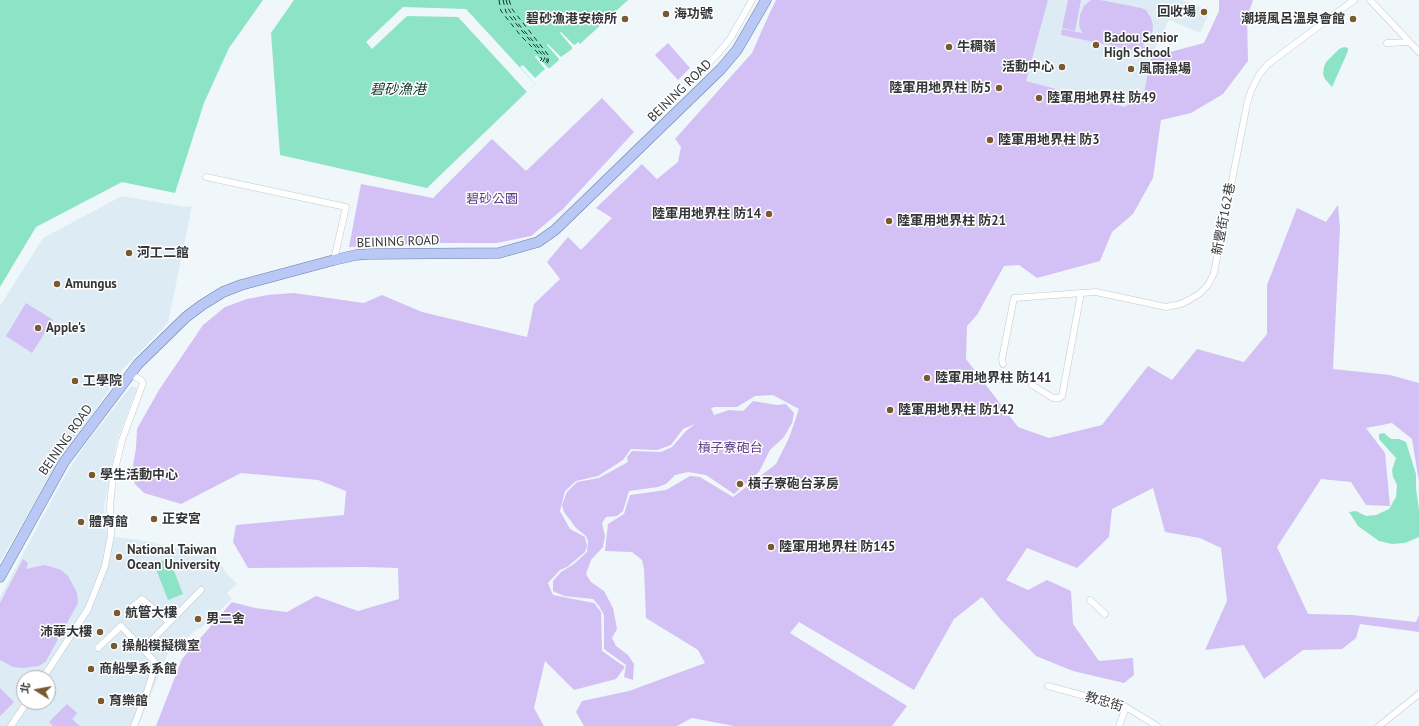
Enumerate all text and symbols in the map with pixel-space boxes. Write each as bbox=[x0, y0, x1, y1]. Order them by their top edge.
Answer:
place label: 回收場 bbox=[1157, 4, 1196, 20]
place label: 海功號 bbox=[674, 6, 713, 22]
marker: 回收場 bbox=[1199, 7, 1209, 17]
marker: 海功號 bbox=[661, 9, 671, 19]
place label: 碧砂漁港安檢所 bbox=[526, 11, 617, 27]
place label: 潮境風呂溫泉會館 bbox=[1241, 11, 1345, 27]
marker: 碧砂漁港安檢所 bbox=[620, 14, 630, 24]
marker: 潮境風呂溫泉會館 bbox=[1348, 14, 1358, 24]
place label: Badou Senior High School bbox=[1104, 30, 1178, 61]
place label: 牛稠嶺 bbox=[957, 39, 996, 55]
marker: Badou Senior High School bbox=[1091, 40, 1101, 50]
marker: 牛稠嶺 bbox=[944, 42, 954, 52]
street label: BEINING ROAD bbox=[645, 57, 715, 125]
place label: 活動中心 bbox=[1002, 59, 1054, 75]
place label: 風雨操場 bbox=[1139, 61, 1191, 77]
marker: 活動中心 bbox=[1057, 62, 1067, 72]
marker: 風雨操場 bbox=[1126, 64, 1136, 74]
place label: 陸軍用地界柱 防5 bbox=[889, 80, 991, 96]
water label: 碧砂漁港 bbox=[370, 82, 426, 98]
marker: 陸軍用地界柱 防5 bbox=[994, 83, 1004, 93]
place label: 陸軍用地界柱 防49 bbox=[1047, 90, 1156, 106]
marker: 陸軍用地界柱 防49 bbox=[1034, 93, 1044, 103]
place label: 陸軍用地界柱 防3 bbox=[998, 132, 1100, 148]
marker: 陸軍用地界柱 防3 bbox=[985, 135, 995, 145]
street label: 新豐街162巷 bbox=[1209, 182, 1239, 256]
park label: 碧砂公園 bbox=[466, 191, 518, 207]
place label: 陸軍用地界柱 防14 bbox=[652, 206, 761, 222]
marker: 陸軍用地界柱 防14 bbox=[764, 209, 774, 219]
place label: 陸軍用地界柱 防21 bbox=[897, 213, 1006, 229]
marker: 陸軍用地界柱 防21 bbox=[884, 216, 894, 226]
street label: BEINING ROAD bbox=[356, 233, 440, 251]
place label: 河工二館 bbox=[137, 245, 189, 261]
marker: 河工二館 bbox=[124, 248, 134, 258]
place label: Amungus bbox=[65, 276, 117, 292]
marker: Amungus bbox=[52, 279, 62, 289]
place label: Apple's bbox=[46, 320, 86, 336]
marker: Apple's bbox=[33, 323, 43, 333]
place label: 陸軍用地界柱 防141 bbox=[935, 370, 1051, 386]
place label: 工學院 bbox=[83, 373, 122, 389]
marker: 陸軍用地界柱 防141 bbox=[922, 373, 932, 383]
marker: 工學院 bbox=[70, 376, 80, 386]
street label: BEINING ROAD bbox=[36, 402, 96, 478]
place label: 陸軍用地界柱 防142 bbox=[898, 402, 1014, 418]
marker: 陸軍用地界柱 防142 bbox=[885, 405, 895, 415]
park label: 槓子寮砲台 bbox=[698, 440, 762, 456]
place label: 學生活動中心 bbox=[100, 467, 178, 483]
marker: 學生活動中心 bbox=[87, 470, 97, 480]
place label: 槓子寮砲台茅房 bbox=[748, 476, 839, 492]
marker: 槓子寮砲台茅房 bbox=[735, 479, 745, 489]
place label: 正安宮 bbox=[162, 511, 201, 527]
place label: 體育館 bbox=[89, 514, 128, 530]
marker: 正安宮 bbox=[149, 514, 159, 524]
marker: 體育館 bbox=[76, 517, 86, 527]
place label: 陸軍用地界柱 防145 bbox=[779, 539, 895, 555]
place label: National Taiwan Ocean University bbox=[127, 542, 220, 573]
marker: 陸軍用地界柱 防145 bbox=[766, 542, 776, 552]
marker: National Taiwan Ocean University bbox=[114, 552, 124, 562]
place label: 航管大樓 bbox=[125, 605, 177, 621]
marker: 航管大樓 bbox=[112, 608, 122, 618]
place label: 男二舍 bbox=[206, 611, 245, 627]
marker: 男二舍 bbox=[193, 614, 203, 624]
place label: 沛華大樓 bbox=[40, 624, 92, 640]
marker: 沛華大樓 bbox=[95, 627, 105, 637]
place label: 操船模擬機室 bbox=[122, 638, 200, 654]
marker: 操船模擬機室 bbox=[109, 641, 119, 651]
place label: 商船學系系館 bbox=[99, 661, 177, 677]
marker: 商船學系系館 bbox=[86, 664, 96, 674]
north arrow bbox=[16, 670, 56, 710]
text: 北 bbox=[17, 681, 33, 695]
street label: 教忠街 bbox=[1083, 689, 1125, 715]
place label: 育樂館 bbox=[109, 693, 148, 709]
marker: 育樂館 bbox=[96, 696, 106, 706]

